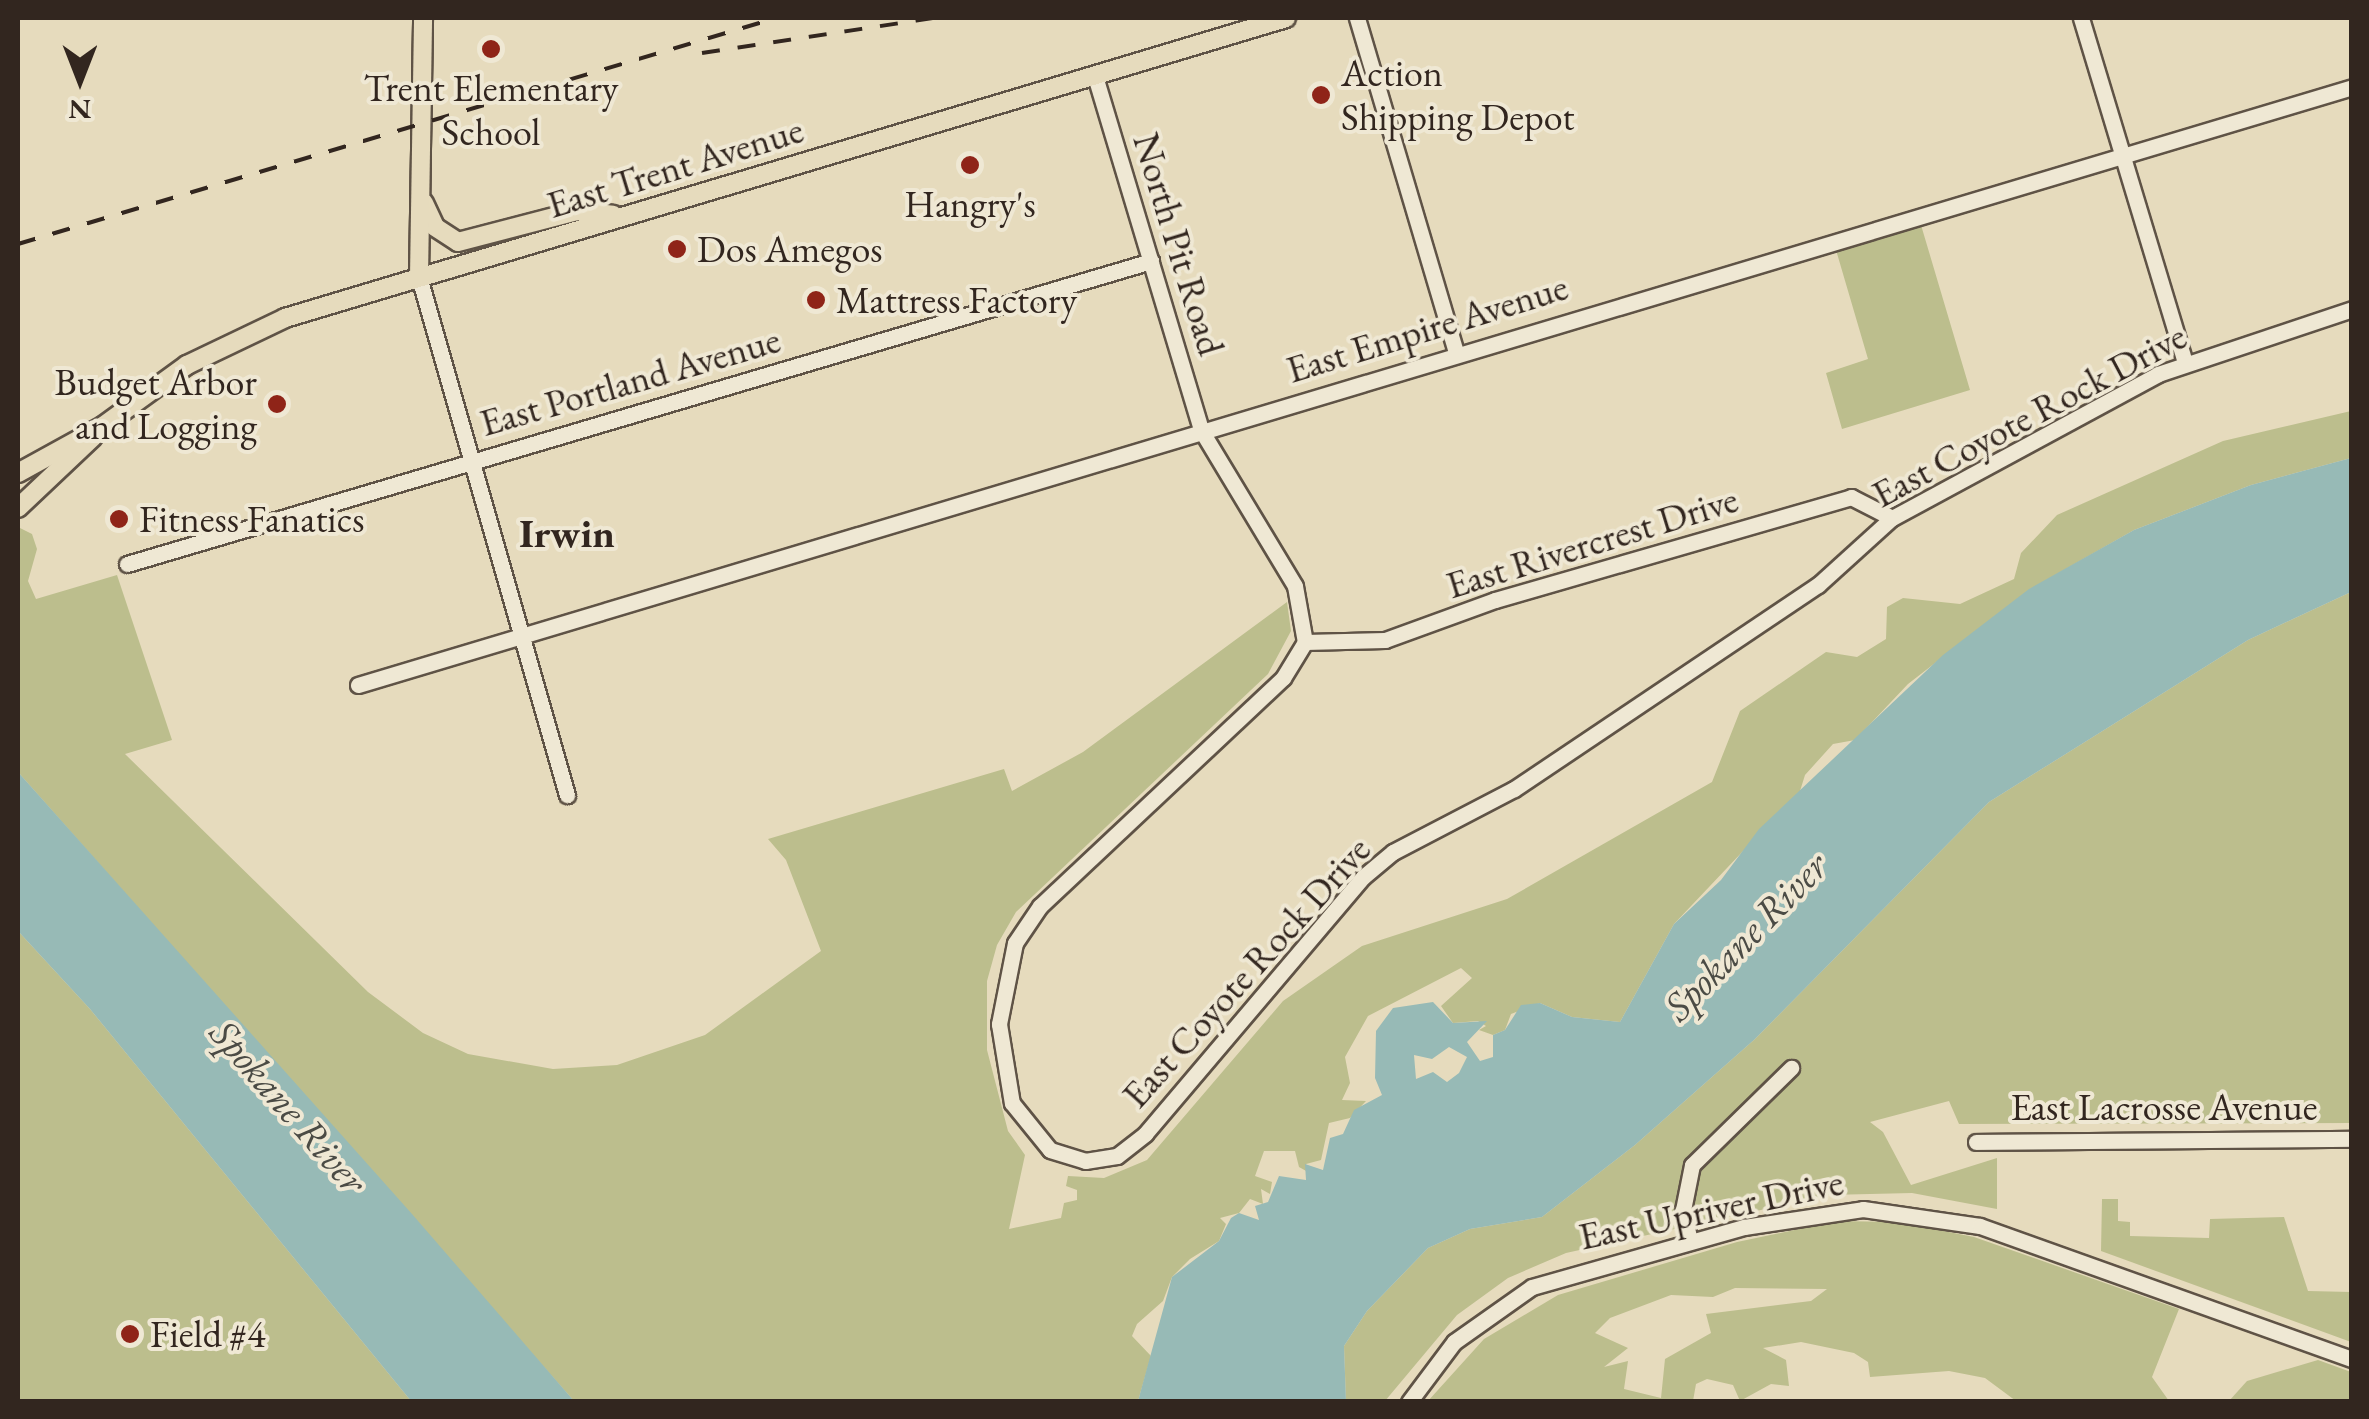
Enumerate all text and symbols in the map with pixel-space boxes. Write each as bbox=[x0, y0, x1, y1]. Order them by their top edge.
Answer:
north arrow bbox=[30, 30, 130, 130]
marker: Trent Elementary School bbox=[480, 38, 502, 60]
place label: Action Shipping Depot bbox=[1341, 50, 1574, 140]
place label: Trent Elementary School bbox=[363, 65, 619, 154]
marker: Action Shipping Depot bbox=[1310, 84, 1332, 106]
text: N bbox=[69, 92, 91, 128]
street label: East Trent Avenue bbox=[541, 106, 809, 228]
street label: North Pit Road bbox=[1124, 127, 1234, 361]
marker: Hangry's bbox=[959, 154, 981, 176]
place label: Hangry's bbox=[904, 181, 1036, 227]
place label: Dos Amegos bbox=[697, 226, 883, 272]
marker: Dos Amegos bbox=[666, 238, 688, 260]
street label: East Empire Avenue bbox=[1281, 264, 1573, 392]
place label: Mattress Factory bbox=[836, 277, 1077, 323]
marker: Mattress Factory bbox=[805, 289, 827, 311]
street label: East Coyote Rock Drive bbox=[1864, 313, 2194, 517]
street label: East Portland Avenue bbox=[475, 316, 785, 446]
place label: Budget Arbor and Logging bbox=[54, 359, 257, 448]
marker: Budget Arbor and Logging bbox=[266, 393, 288, 415]
street label: East Rivercrest Drive bbox=[1441, 476, 1743, 608]
place label: Fitness Fanatics bbox=[139, 496, 364, 542]
marker: Fitness Fanatics bbox=[108, 508, 130, 530]
district label: Irwin bbox=[519, 509, 615, 557]
street label: East Coyote Rock Drive bbox=[1112, 827, 1380, 1117]
water label: Spokane River bbox=[1653, 842, 1837, 1030]
water label: Spokane River bbox=[200, 1009, 378, 1203]
street label: East Lacrosse Avenue bbox=[2010, 1084, 2318, 1130]
street label: East Upriver Drive bbox=[1575, 1159, 1847, 1259]
place label: Field #4 bbox=[150, 1311, 266, 1357]
marker: Field #4 bbox=[119, 1323, 141, 1345]

